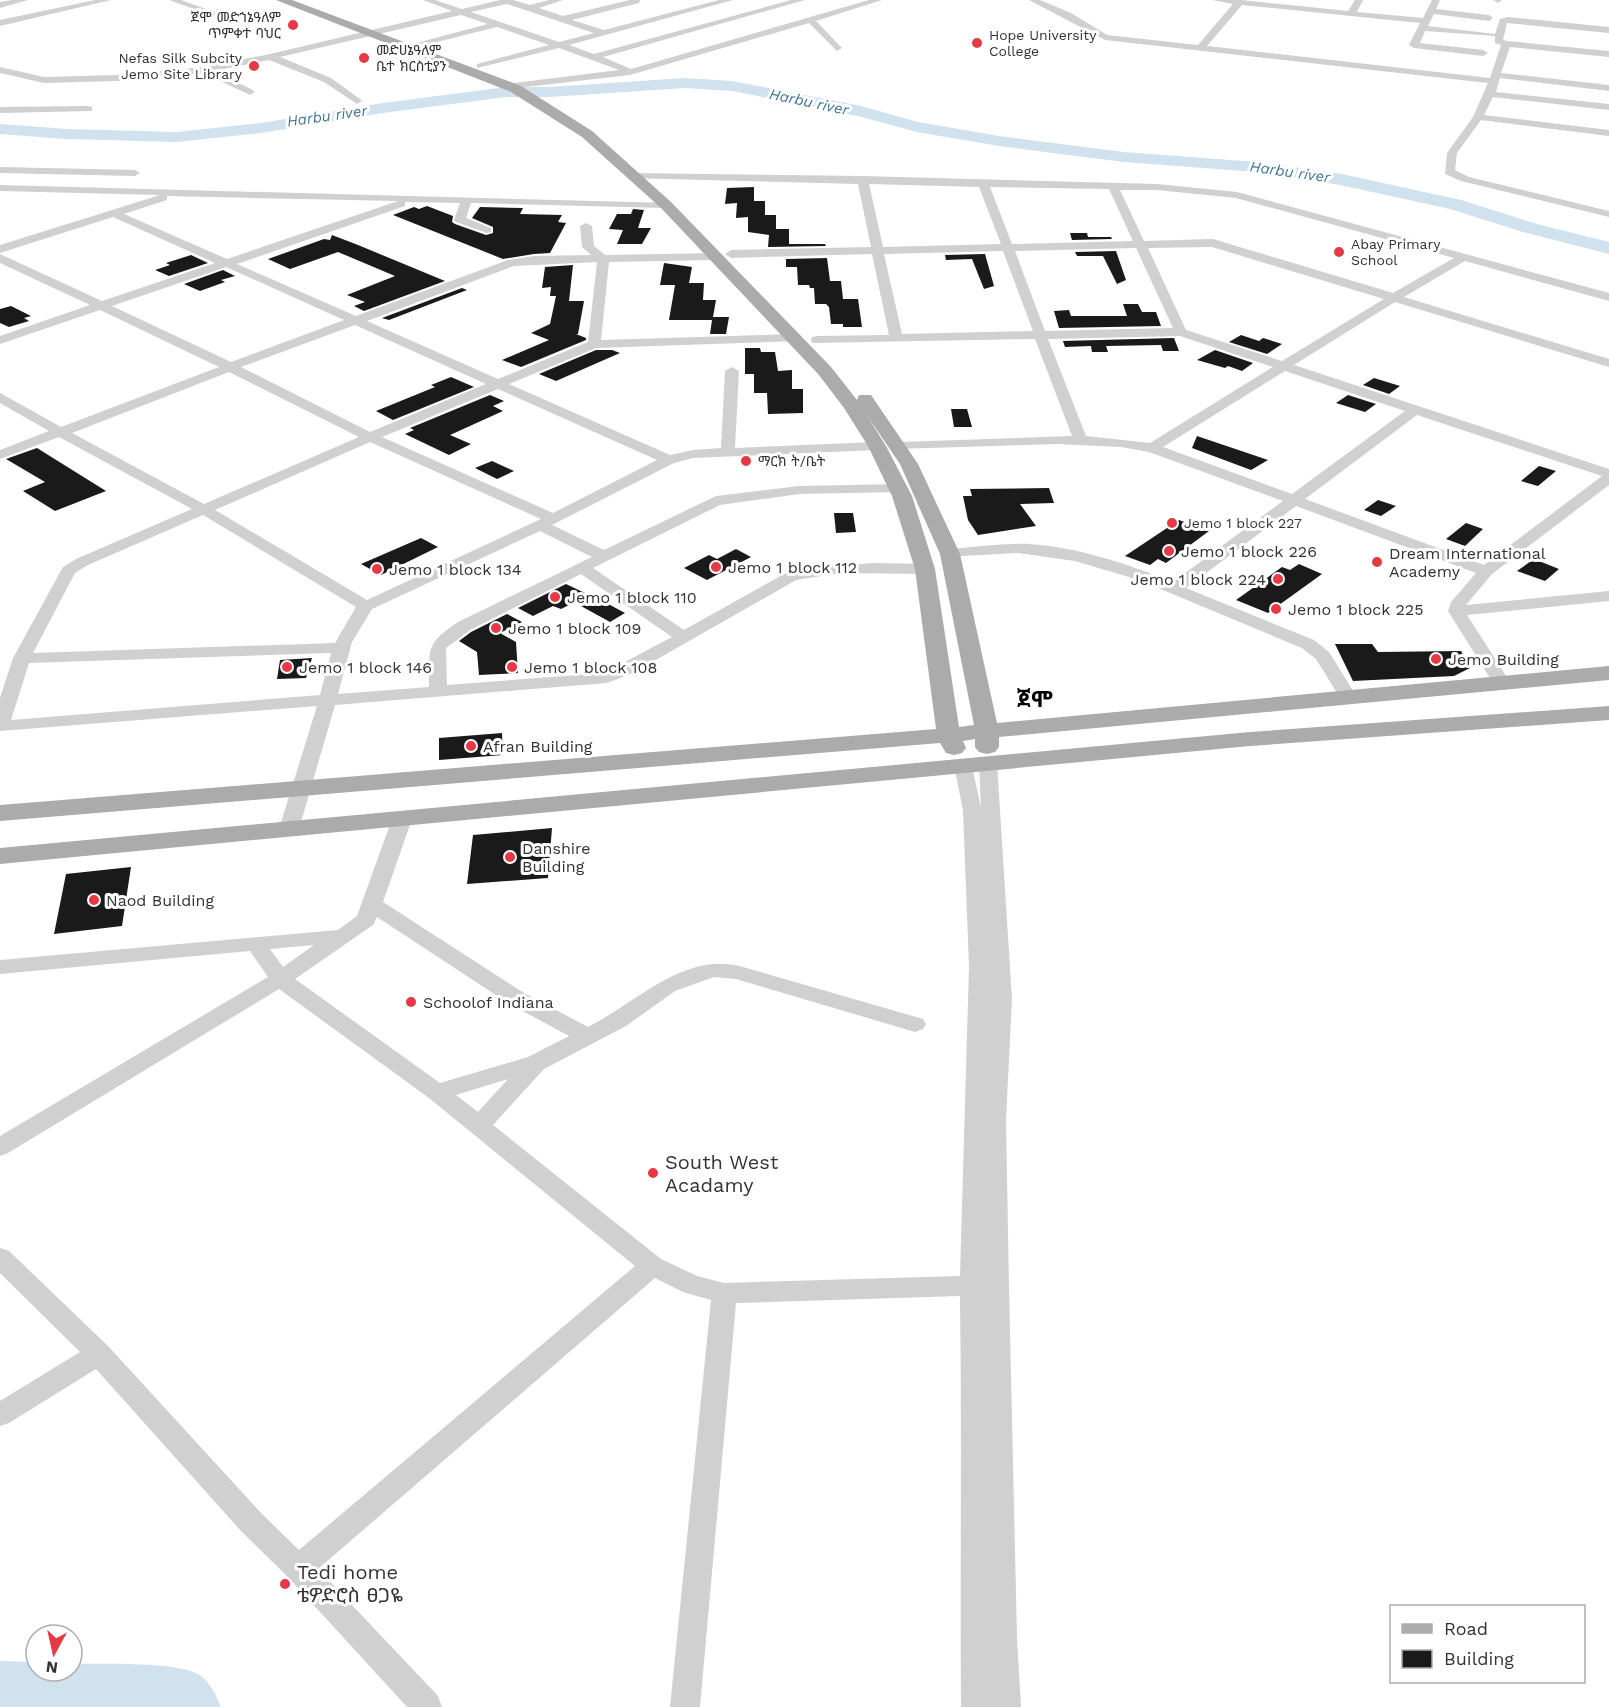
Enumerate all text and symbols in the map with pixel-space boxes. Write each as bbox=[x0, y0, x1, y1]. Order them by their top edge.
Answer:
place label: ጀሞ መድኀኔዓለም ጥምቀተ ባህር bbox=[191, 9, 281, 41]
marker: ጀሞ መድኀኔዓለም ጥምቀተ ባህር bbox=[286, 18, 300, 32]
place label: Hope University College bbox=[989, 27, 1097, 59]
marker: Hope University College bbox=[970, 36, 984, 50]
place label: መድሀኔዓለም ቤተ ክርስቲያን bbox=[376, 42, 446, 74]
place label: Nefas Silk Subcity Jemo Site Library bbox=[118, 50, 243, 82]
marker: መድሀኔዓለም ቤተ ክርስቲያን bbox=[357, 51, 371, 65]
marker: Nefas Silk Subcity Jemo Site Library bbox=[247, 59, 261, 73]
water label: Harbu river bbox=[768, 85, 851, 119]
water label: Harbu river bbox=[286, 101, 369, 131]
water label: Harbu river bbox=[1249, 157, 1332, 187]
place label: Abay Primary School bbox=[1351, 236, 1441, 268]
marker: Abay Primary School bbox=[1332, 245, 1346, 259]
place label: ማርክ ት/ቤት bbox=[758, 453, 826, 469]
marker: ማርክ ት/ቤት bbox=[739, 454, 753, 468]
place label: Jemo 1 block 227 bbox=[1184, 515, 1302, 531]
marker: Jemo 1 block 227 bbox=[1165, 516, 1179, 530]
place label: Jemo 1 block 226 bbox=[1181, 542, 1317, 561]
marker: Jemo 1 block 226 bbox=[1162, 544, 1176, 558]
place label: Dream International Academy bbox=[1389, 544, 1546, 581]
marker: Dream International Academy bbox=[1370, 555, 1384, 569]
place label: Jemo 1 block 112 bbox=[728, 558, 857, 577]
place label: Jemo 1 block 134 bbox=[389, 560, 522, 579]
marker: Jemo 1 block 112 bbox=[709, 560, 723, 574]
marker: Jemo 1 block 134 bbox=[370, 562, 384, 576]
place label: Jemo 1 block 224 bbox=[1131, 570, 1266, 589]
marker: Jemo 1 block 224 bbox=[1271, 572, 1285, 586]
place label: Jemo 1 block 110 bbox=[567, 588, 697, 607]
marker: Jemo 1 block 110 bbox=[548, 590, 562, 604]
place label: Jemo 1 block 225 bbox=[1288, 600, 1423, 619]
marker: Jemo 1 block 225 bbox=[1269, 602, 1283, 616]
place label: Jemo 1 block 109 bbox=[508, 619, 641, 638]
marker: Jemo 1 block 109 bbox=[489, 621, 503, 635]
place label: Jemo Building bbox=[1448, 650, 1559, 669]
marker: Jemo Building bbox=[1429, 652, 1443, 666]
place label: Jemo 1 block 146 bbox=[299, 658, 432, 677]
place label: Jemo 1 block 108 bbox=[524, 658, 657, 677]
marker: Jemo 1 block 146 bbox=[280, 660, 294, 674]
marker: Jemo 1 block 108 bbox=[505, 660, 519, 674]
district label: ጀሞ bbox=[1017, 687, 1053, 712]
place label: Afran Building bbox=[483, 737, 593, 756]
marker: Afran Building bbox=[464, 739, 478, 753]
place label: Danshire Building bbox=[522, 839, 591, 876]
marker: Danshire Building bbox=[503, 850, 517, 864]
place label: Naod Building bbox=[106, 891, 214, 910]
marker: Naod Building bbox=[87, 893, 101, 907]
place label: Schoolof Indiana bbox=[423, 993, 554, 1012]
marker: Schoolof Indiana bbox=[404, 995, 418, 1009]
place label: South West Acadamy bbox=[665, 1150, 779, 1197]
marker: South West Acadamy bbox=[646, 1166, 660, 1180]
place label: Tedi home ቴዎድሮስ ፀጋዬ bbox=[297, 1560, 403, 1607]
marker: Tedi home ቴዎድሮስ ፀጋዬ bbox=[278, 1577, 292, 1591]
legend bbox=[1390, 1605, 1585, 1683]
text: Road bbox=[1444, 1618, 1488, 1639]
north arrow bbox=[24, 1623, 84, 1683]
text: Building bbox=[1444, 1648, 1514, 1669]
text: N bbox=[45, 1657, 59, 1678]

